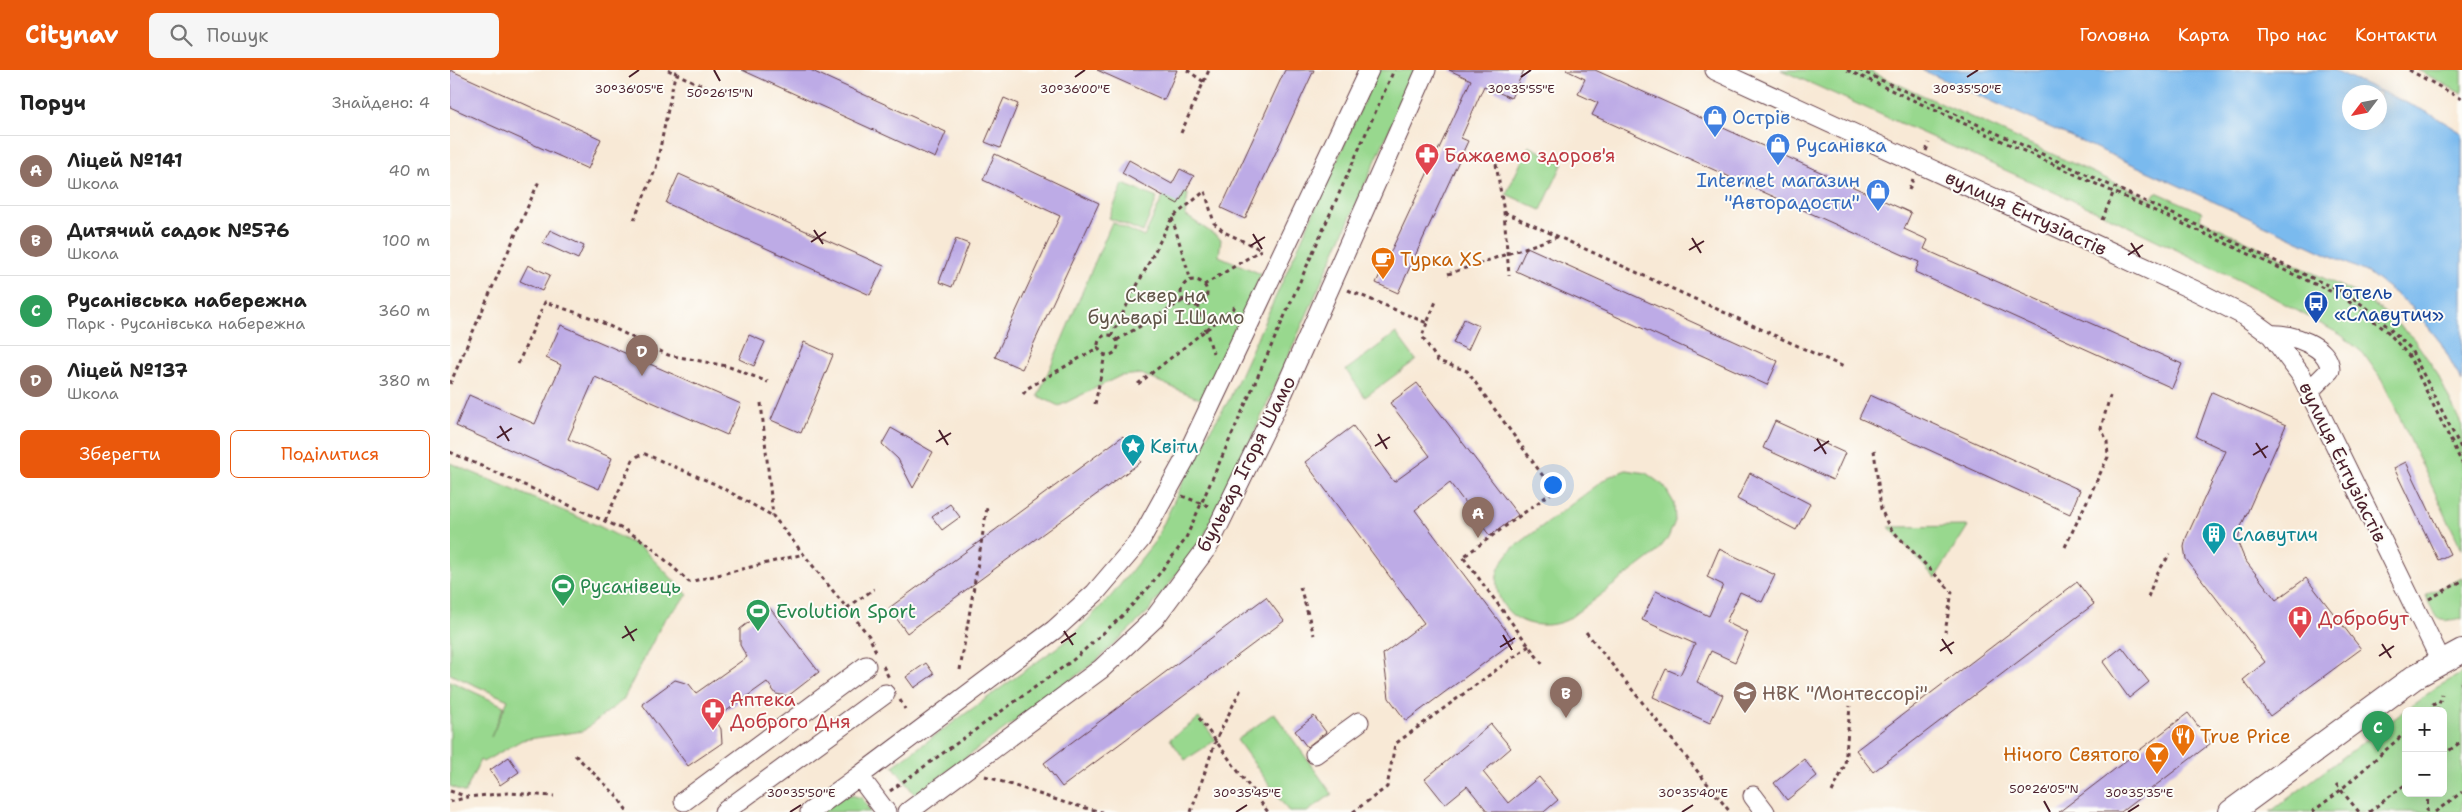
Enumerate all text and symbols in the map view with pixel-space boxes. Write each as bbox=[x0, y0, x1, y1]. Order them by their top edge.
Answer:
search box bbox=[149, 13, 499, 58]
text: Citynav bbox=[25, 19, 119, 51]
icon: search bbox=[167, 21, 195, 49]
text: Пошук bbox=[207, 23, 268, 48]
text: Головна bbox=[2079, 23, 2150, 47]
text: Карта bbox=[2178, 23, 2229, 47]
text: Про нас bbox=[2257, 23, 2327, 47]
text: Контакти bbox=[2355, 23, 2437, 47]
text: 30°36'05"E bbox=[594, 81, 664, 97]
text: 30°36'00"E bbox=[1040, 81, 1110, 97]
text: 30°35'55"E bbox=[1487, 81, 1555, 97]
text: 30°35'50"E bbox=[1932, 81, 2002, 97]
text: 50°26'15"N bbox=[687, 85, 753, 101]
north arrow bbox=[2342, 85, 2387, 130]
text: Поруч bbox=[20, 89, 86, 117]
text: Знайдено: 4 bbox=[332, 92, 430, 113]
shop icon: Острів bbox=[1702, 104, 1728, 138]
place label: Острів bbox=[1732, 105, 1790, 130]
shop icon: Русанівка bbox=[1765, 132, 1791, 166]
place label: Русанівка bbox=[1796, 133, 1887, 158]
pharmacy icon: Бажаемо здоров'я bbox=[1414, 142, 1440, 176]
place label: Бажаемо здоров'я bbox=[1444, 143, 1616, 168]
text: Ліцей №141 bbox=[67, 148, 183, 173]
text: A bbox=[30, 160, 42, 181]
text: 40 m bbox=[388, 160, 430, 181]
street label: вулиця Ентузіастів bbox=[1941, 165, 2111, 261]
place label: Internet магазин "Авторадости" bbox=[1696, 168, 1860, 215]
text: Школа bbox=[67, 173, 119, 194]
shop icon: Internet магазин "Авторадости" bbox=[1865, 178, 1891, 212]
text: Дитячий садок №576 bbox=[67, 218, 290, 243]
text: B bbox=[31, 230, 41, 251]
text: 100 m bbox=[382, 230, 430, 251]
text: Школа bbox=[67, 243, 119, 264]
cafe icon: Турка XS bbox=[1370, 246, 1396, 280]
place label: Турка XS bbox=[1400, 247, 1482, 272]
place label: Готель «Славутич» bbox=[2334, 280, 2444, 327]
park label: Сквер на бульварі І.Шамо bbox=[1088, 283, 1244, 330]
text: Русанівська набережна bbox=[67, 288, 307, 313]
bus stop icon: Готель «Славутич» bbox=[2303, 290, 2329, 324]
text: C bbox=[31, 300, 41, 321]
text: 360 m bbox=[378, 300, 430, 321]
text: Парк · Русанівська набережна bbox=[67, 313, 305, 334]
pin: D bbox=[626, 335, 658, 376]
text: Ліцей №137 bbox=[67, 358, 188, 383]
text: D bbox=[30, 370, 42, 391]
text: 380 m bbox=[378, 370, 430, 391]
street label: бульвар Ігоря Шамо bbox=[1191, 372, 1301, 556]
street label: вулиця Ентузіастів bbox=[2293, 378, 2393, 546]
text: Школа bbox=[67, 383, 119, 404]
button: Зберегти bbox=[20, 430, 220, 478]
button: Поділитися bbox=[230, 430, 430, 478]
place icon: Квіти bbox=[1120, 433, 1146, 467]
place label: Квіти bbox=[1150, 434, 1198, 459]
your location bbox=[1540, 472, 1566, 498]
pin: A bbox=[1462, 497, 1494, 538]
building icon: Славутич bbox=[2201, 521, 2227, 555]
place label: Славутич bbox=[2232, 522, 2318, 547]
sports icon: Русанівець bbox=[550, 573, 576, 607]
place label: Русанівець bbox=[580, 574, 681, 599]
sports icon: Evolution Sport bbox=[745, 598, 771, 632]
place label: Evolution Sport bbox=[776, 599, 916, 624]
hospital icon: Добробут bbox=[2287, 605, 2313, 639]
place label: Добробут bbox=[2318, 606, 2409, 631]
pin: B bbox=[1550, 677, 1582, 718]
school or university icon: НВК "Монтессорі" bbox=[1732, 680, 1758, 714]
place label: НВК "Монтессорі" bbox=[1762, 681, 1928, 706]
place label: Аптека Доброго Дня bbox=[730, 687, 851, 734]
pharmacy icon: Аптека Доброго Дня bbox=[700, 697, 726, 731]
map controls bbox=[2402, 707, 2447, 797]
button: + bbox=[2402, 707, 2447, 752]
pin: C bbox=[2362, 711, 2394, 752]
restaurant icon: True Price bbox=[2170, 723, 2196, 757]
place label: True Price bbox=[2200, 724, 2291, 749]
bar icon: Нічого Святого bbox=[2144, 741, 2170, 775]
place label: Нічого Святого bbox=[2003, 742, 2140, 767]
button: − bbox=[2402, 752, 2447, 797]
text: 50°26'05"N bbox=[2009, 781, 2079, 797]
text: 30°35'50"E bbox=[766, 785, 836, 801]
text: 30°35'45"E bbox=[1213, 785, 1281, 801]
text: 30°35'40"E bbox=[1658, 785, 1728, 801]
text: 30°35'35"E bbox=[2105, 785, 2173, 801]

